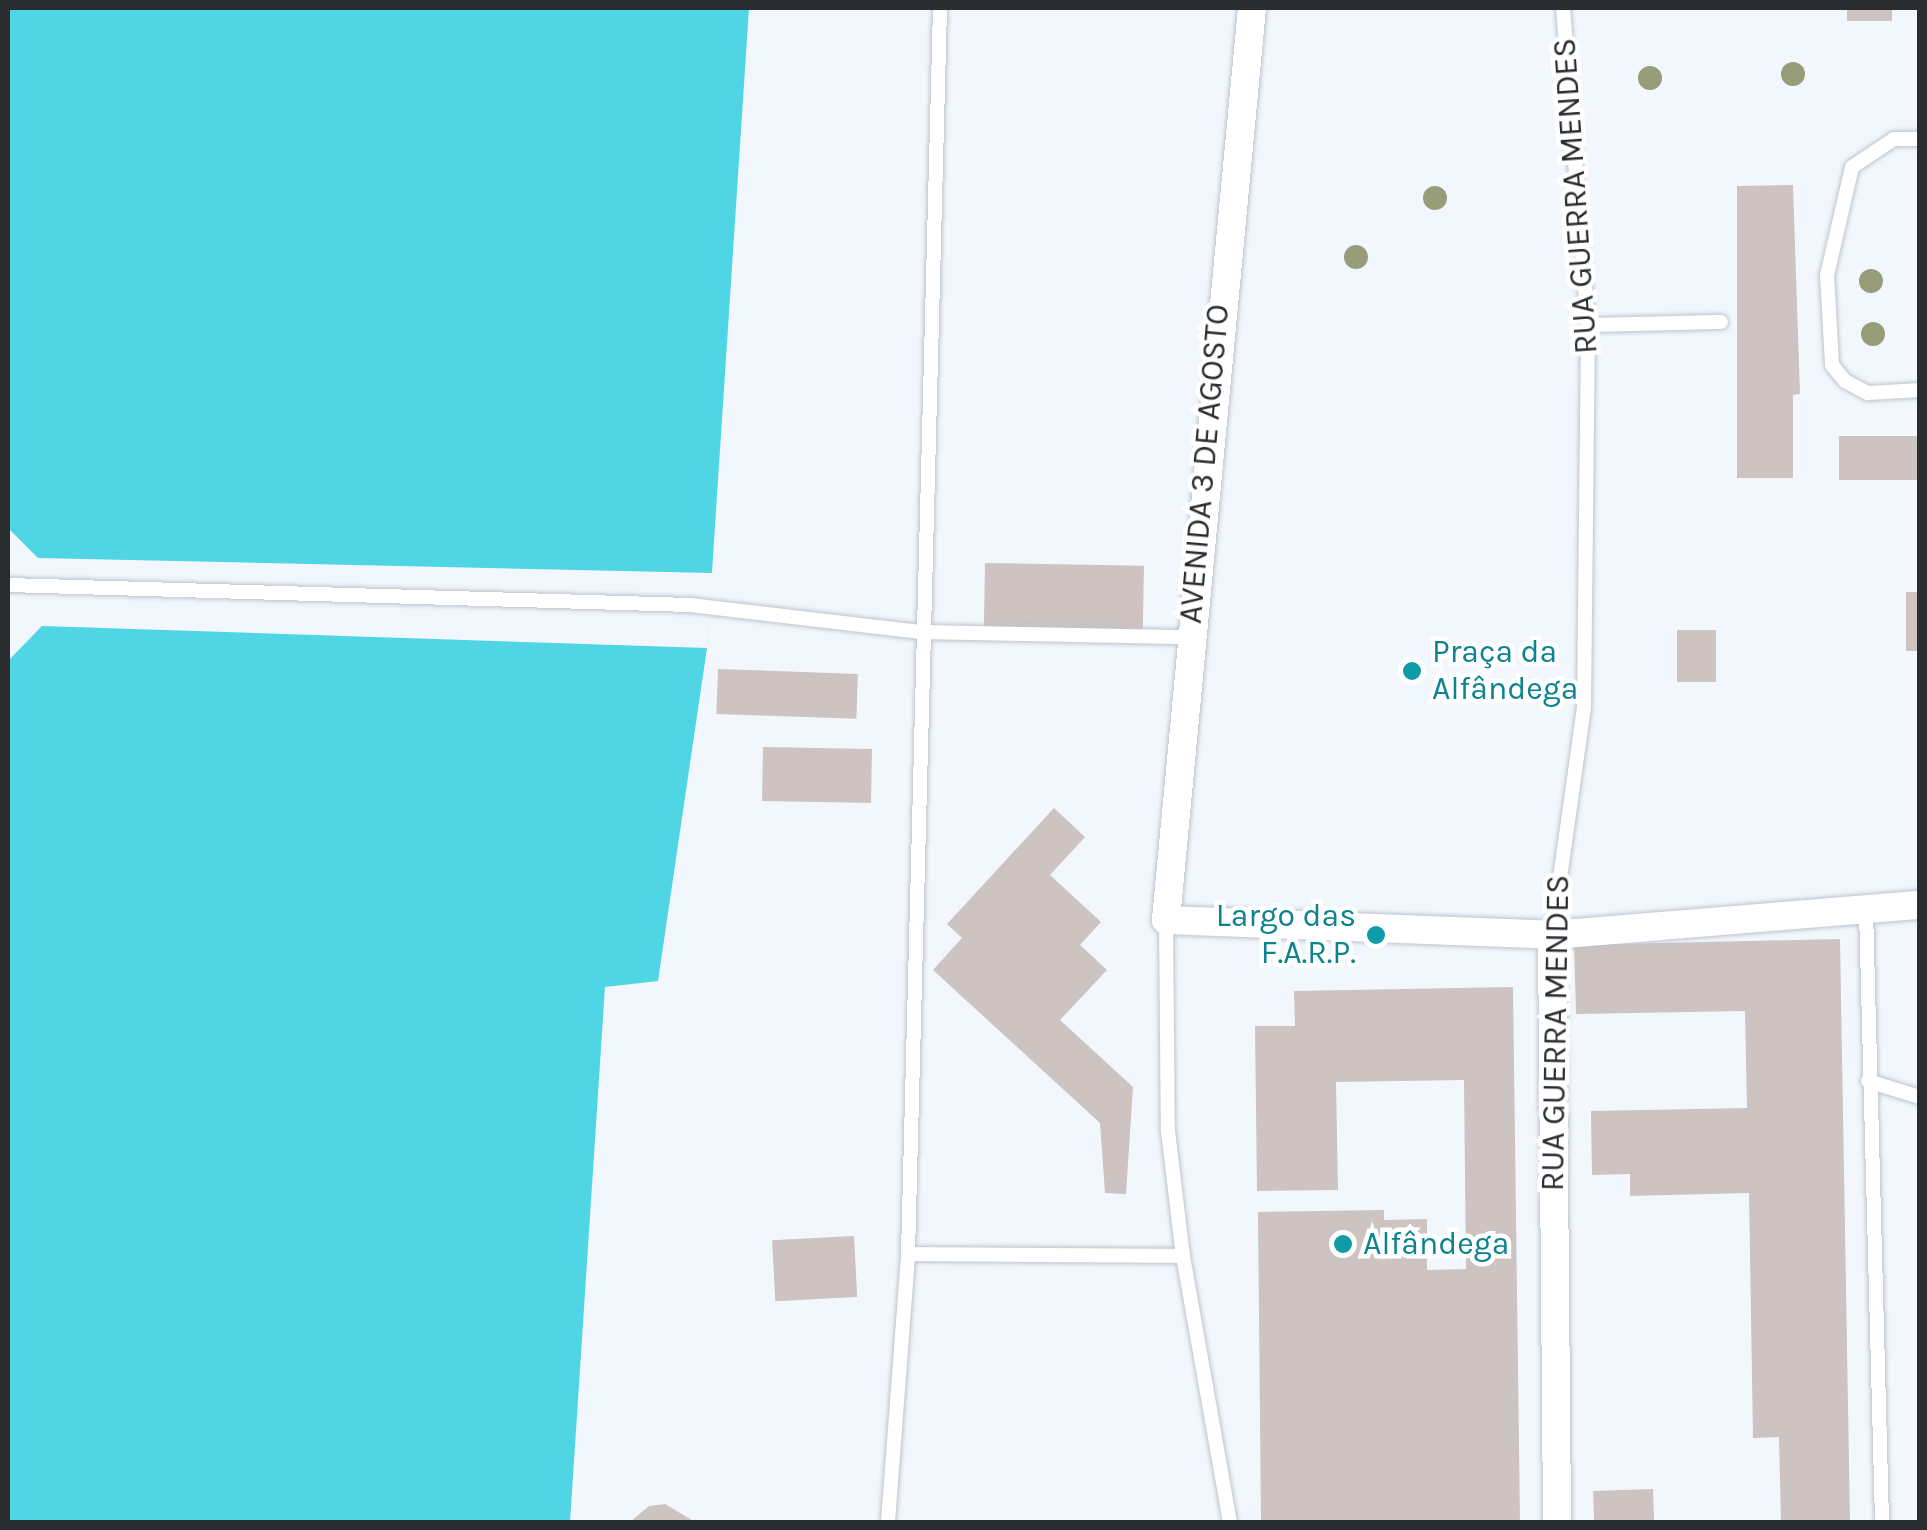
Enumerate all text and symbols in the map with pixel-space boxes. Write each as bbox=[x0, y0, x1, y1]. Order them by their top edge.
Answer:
street label: RUA GUERRA MENDES bbox=[1546, 37, 1606, 355]
street label: AVENIDA 3 DE AGOSTO bbox=[1172, 303, 1238, 625]
place label: Praça da Alfândega bbox=[1432, 634, 1578, 709]
marker: Praça da Alfândega bbox=[1401, 660, 1423, 682]
street label: RUA GUERRA MENDES bbox=[1534, 874, 1578, 1192]
place label: Largo das F.A.R.P. bbox=[1216, 898, 1356, 973]
marker: Largo das F.A.R.P. bbox=[1365, 924, 1387, 946]
place label: Alfândega bbox=[1363, 1225, 1509, 1263]
marker: Alfândega bbox=[1332, 1233, 1354, 1255]

